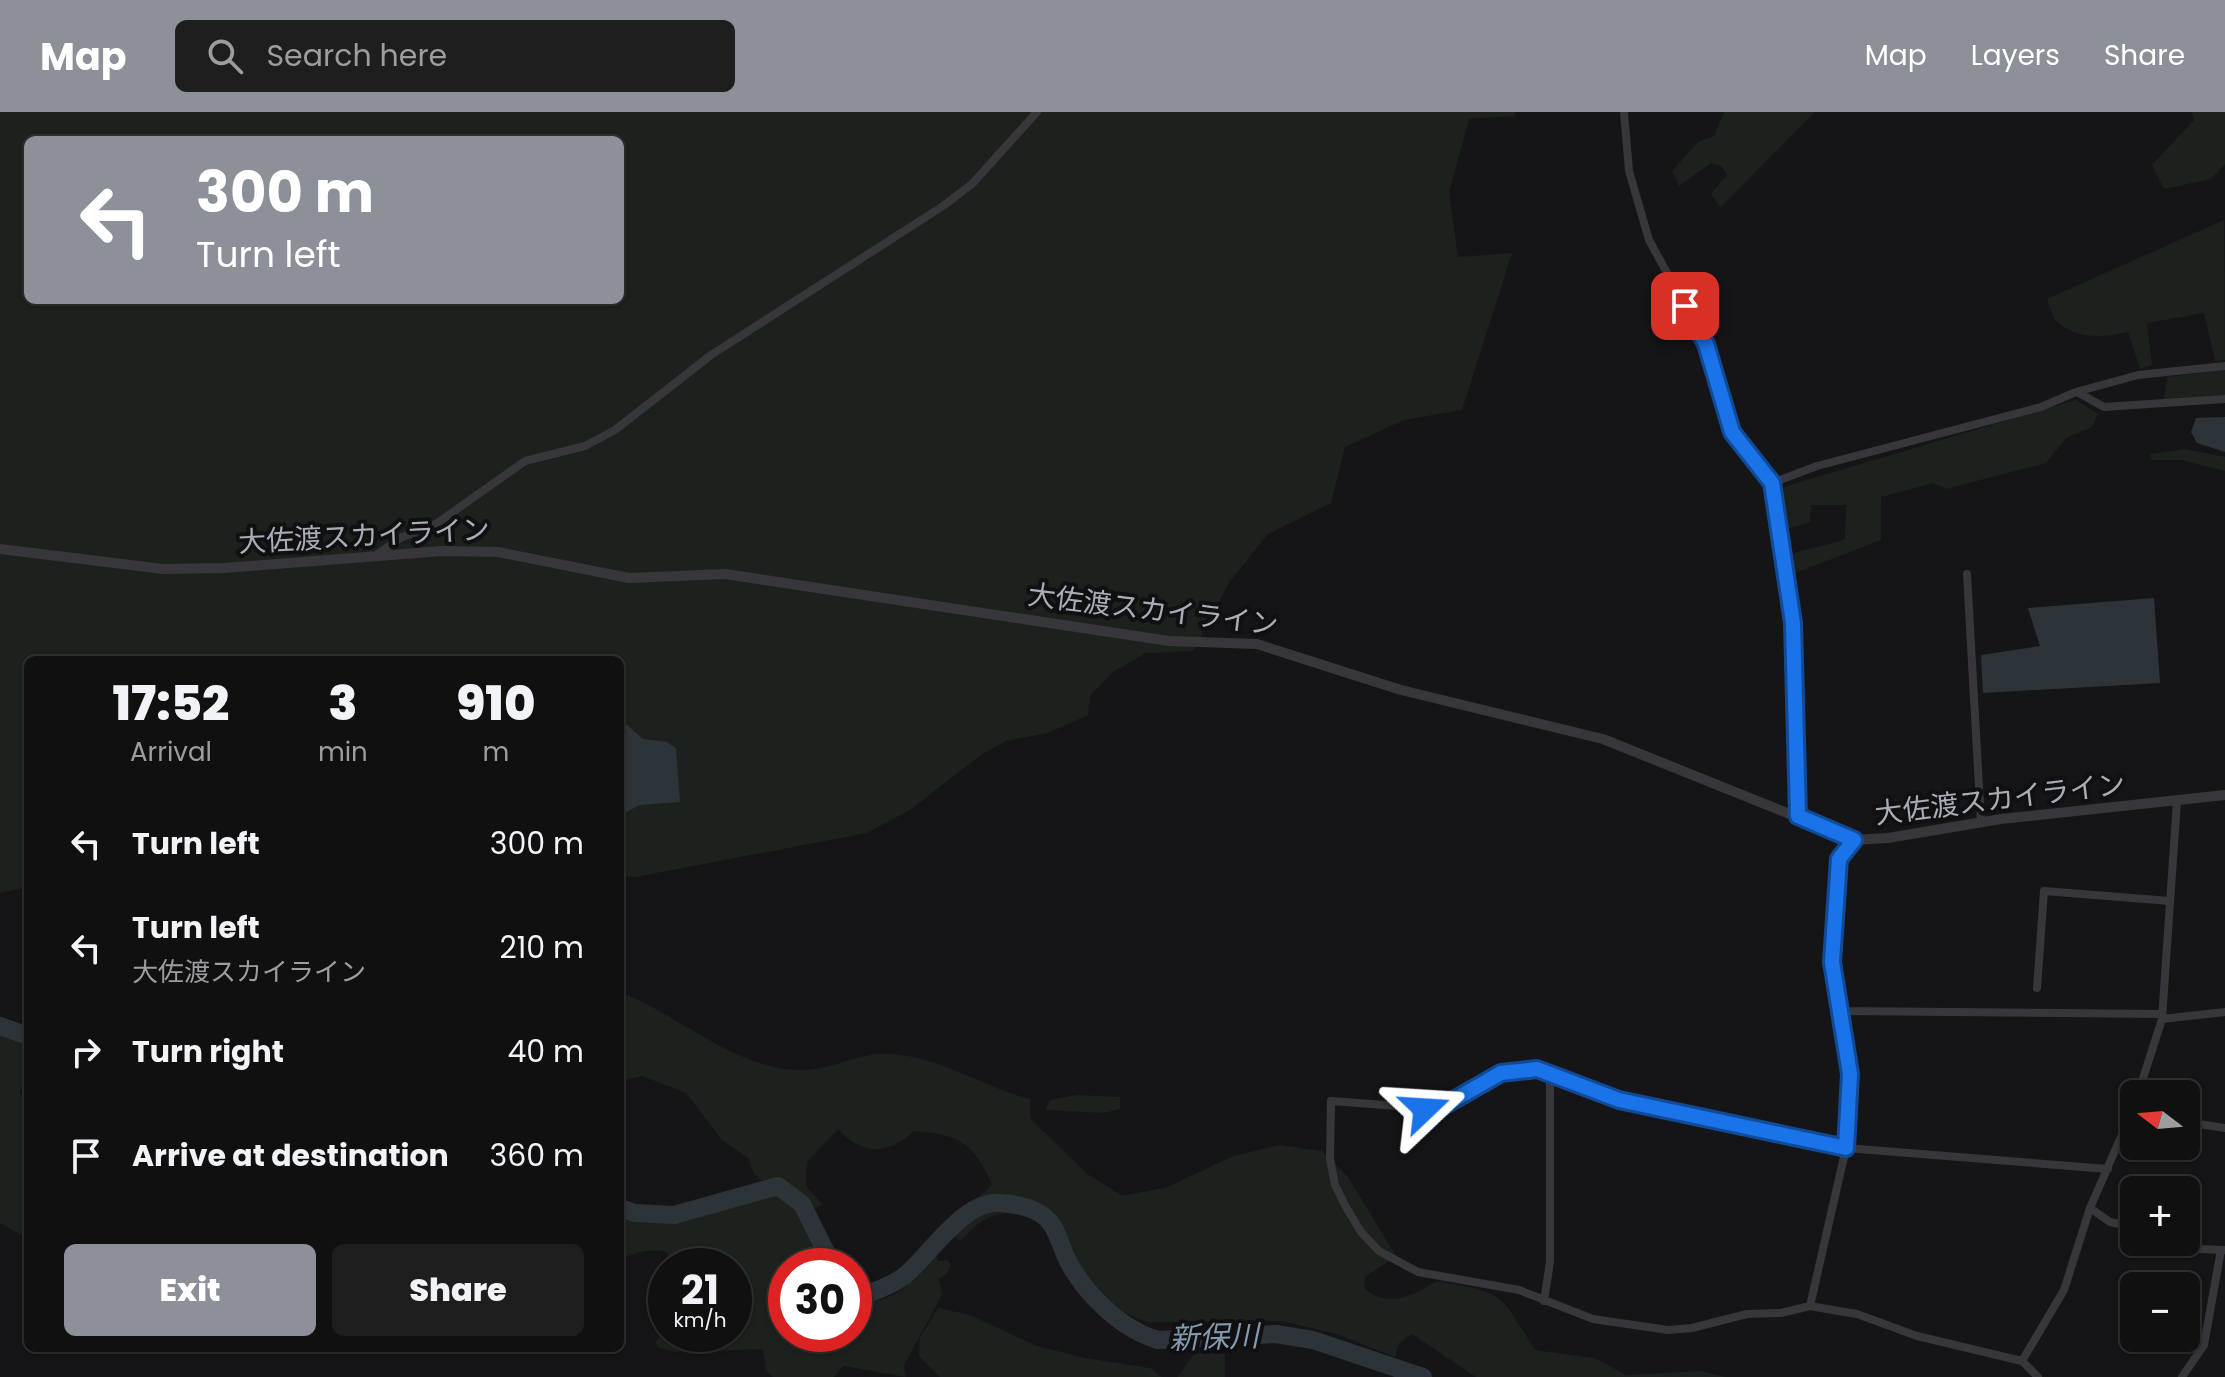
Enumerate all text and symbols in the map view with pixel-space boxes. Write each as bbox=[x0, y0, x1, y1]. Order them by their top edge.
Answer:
search box bbox=[175, 20, 735, 92]
text: Map bbox=[40, 30, 127, 83]
icon: search bbox=[203, 34, 247, 78]
text: Search here bbox=[267, 34, 447, 77]
text: Map bbox=[1865, 36, 1927, 75]
text: Layers bbox=[1971, 36, 2060, 75]
text: Share bbox=[2104, 36, 2185, 75]
text: 300 m bbox=[196, 153, 374, 232]
icon: left bbox=[64, 168, 168, 272]
text: Turn left bbox=[196, 229, 341, 280]
pin bbox=[1651, 272, 1719, 340]
icon: arrive bbox=[1663, 284, 1707, 328]
street label: 大佐渡スカイライン bbox=[237, 510, 491, 562]
street label: 大佐渡スカイライン bbox=[1026, 575, 1280, 645]
text: 17:52 bbox=[113, 670, 229, 737]
text: 3 bbox=[328, 670, 357, 737]
text: 910 bbox=[456, 670, 535, 737]
text: Arrival bbox=[130, 734, 212, 770]
text: min bbox=[318, 734, 368, 770]
text: m bbox=[482, 734, 509, 770]
street label: 大佐渡スカイライン bbox=[1873, 764, 2127, 834]
icon: left bbox=[64, 822, 108, 866]
text: Turn left bbox=[132, 822, 260, 865]
text: 300 m bbox=[490, 822, 584, 865]
text: Turn left bbox=[132, 906, 260, 949]
icon: left bbox=[64, 926, 108, 970]
text: 210 m bbox=[499, 926, 584, 969]
text: 大佐渡スカイライン bbox=[132, 954, 366, 990]
icon: right bbox=[64, 1030, 108, 1074]
text: Turn right bbox=[132, 1030, 284, 1073]
text: 40 m bbox=[507, 1030, 584, 1073]
position arrow bbox=[1383, 1067, 1467, 1151]
north arrow bbox=[2120, 1080, 2200, 1160]
map controls bbox=[2120, 1080, 2200, 1352]
icon: arrive bbox=[64, 1134, 108, 1178]
text: Arrive at destination bbox=[132, 1134, 449, 1177]
text: 360 m bbox=[490, 1134, 584, 1177]
button: + bbox=[2120, 1176, 2200, 1256]
button: Exit bbox=[64, 1244, 316, 1336]
button: Share bbox=[332, 1244, 584, 1336]
speed limit sign: 30 bbox=[768, 1248, 872, 1352]
text: 21 bbox=[681, 1262, 719, 1318]
button: − bbox=[2120, 1272, 2200, 1352]
text: km/h bbox=[673, 1306, 727, 1334]
water label: 新保川 bbox=[1168, 1314, 1263, 1360]

